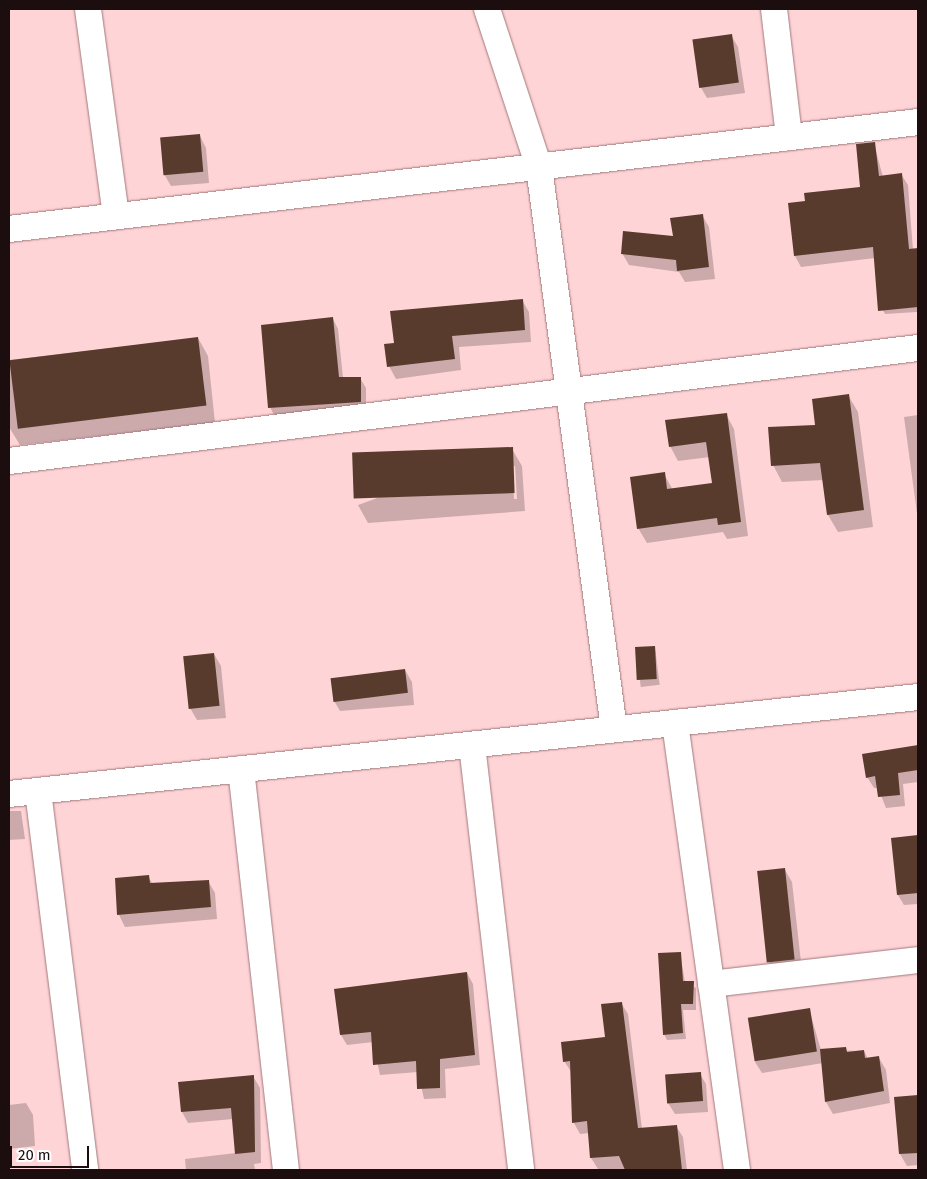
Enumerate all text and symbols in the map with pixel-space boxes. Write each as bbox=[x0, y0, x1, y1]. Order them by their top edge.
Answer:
scale bar bbox=[12, 1136, 91, 1168]
text: 20 m bbox=[18, 1146, 51, 1164]

